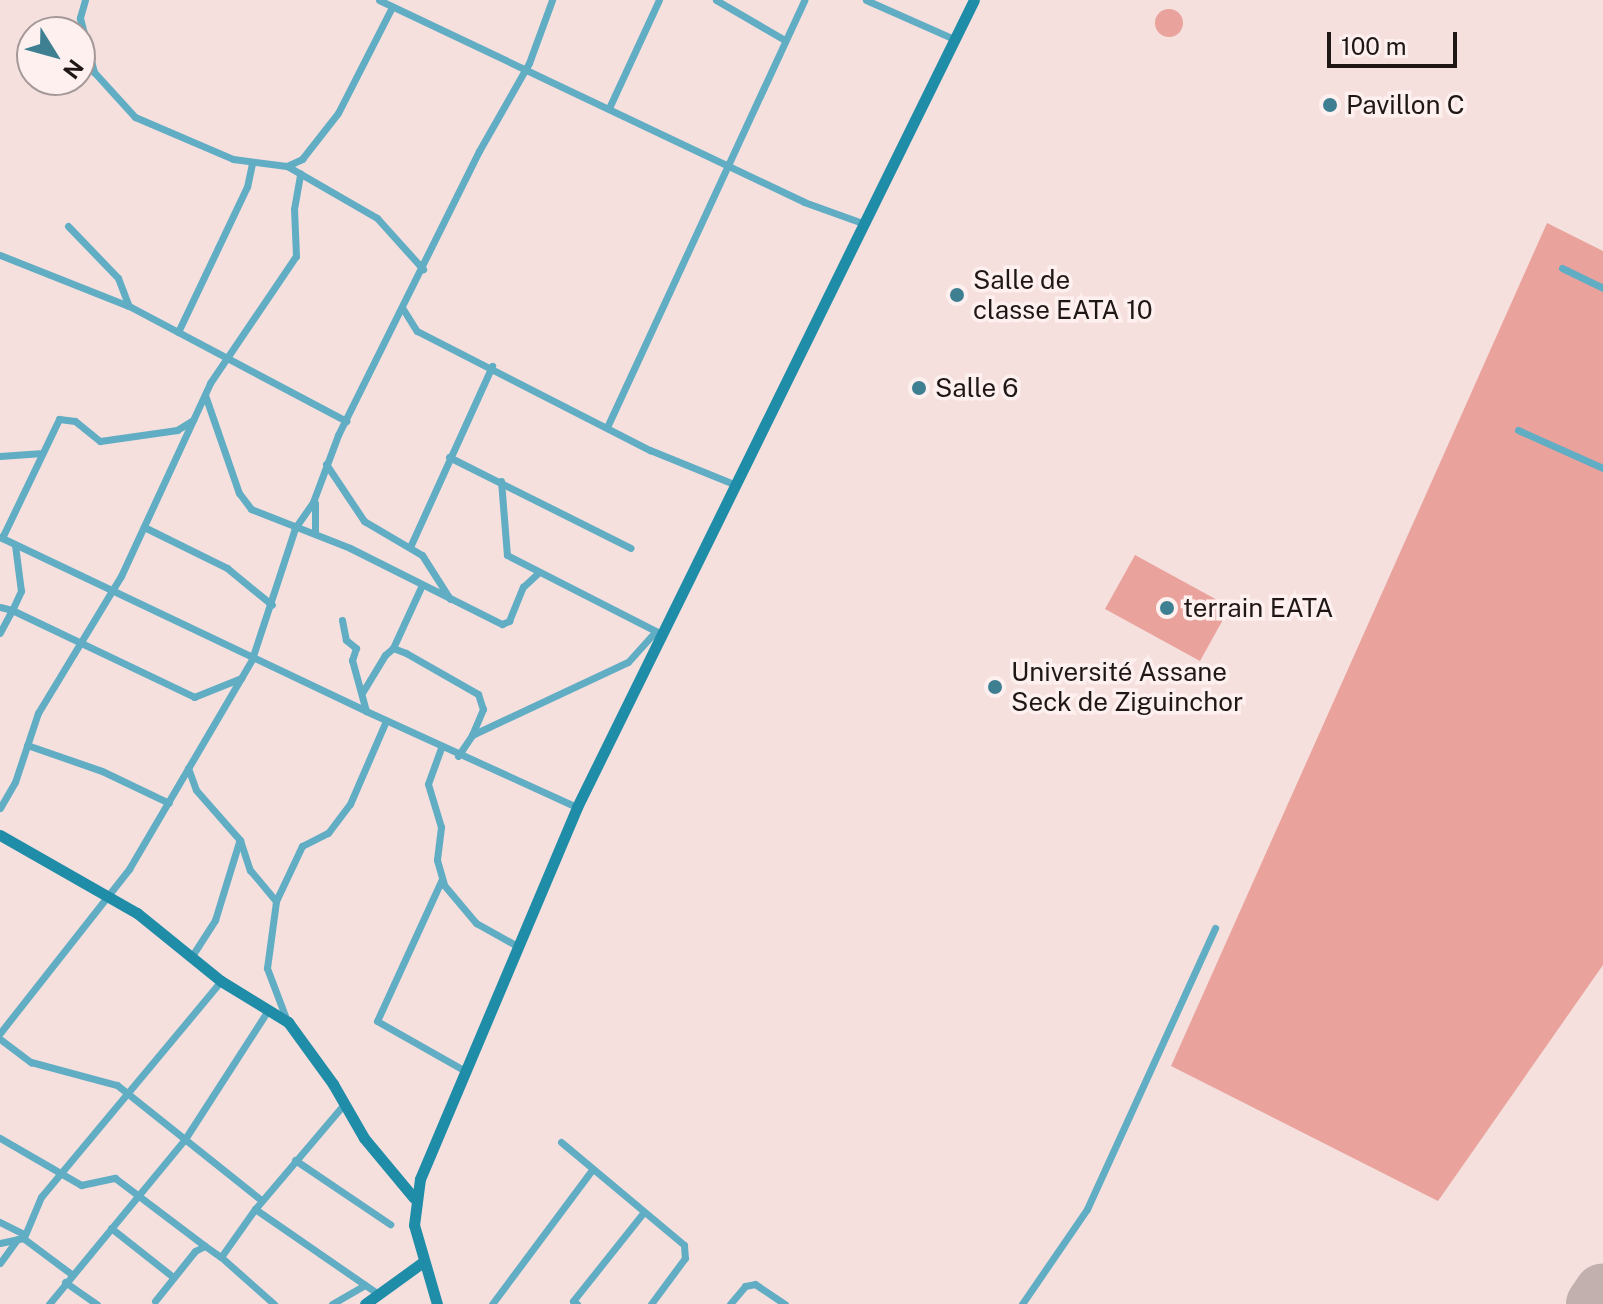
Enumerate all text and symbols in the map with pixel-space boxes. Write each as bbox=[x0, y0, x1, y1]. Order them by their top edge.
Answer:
north arrow bbox=[16, 16, 96, 96]
scale bar bbox=[1331, 16, 1461, 66]
text: 100 m bbox=[1341, 32, 1407, 60]
text: N bbox=[58, 55, 89, 84]
place label: Pavillon C bbox=[1346, 89, 1465, 121]
marker: Pavillon C bbox=[1321, 96, 1339, 114]
place label: Salle de classe EATA 10 bbox=[973, 264, 1153, 326]
marker: Salle de classe EATA 10 bbox=[948, 286, 966, 304]
place label: Salle 6 bbox=[935, 372, 1019, 404]
marker: Salle 6 bbox=[910, 379, 928, 397]
place label: terrain EATA bbox=[1183, 592, 1333, 624]
marker: terrain EATA bbox=[1158, 599, 1176, 617]
place label: Université Assane Seck de Ziguinchor bbox=[1011, 656, 1244, 718]
marker: Université Assane Seck de Ziguinchor bbox=[986, 678, 1004, 696]

